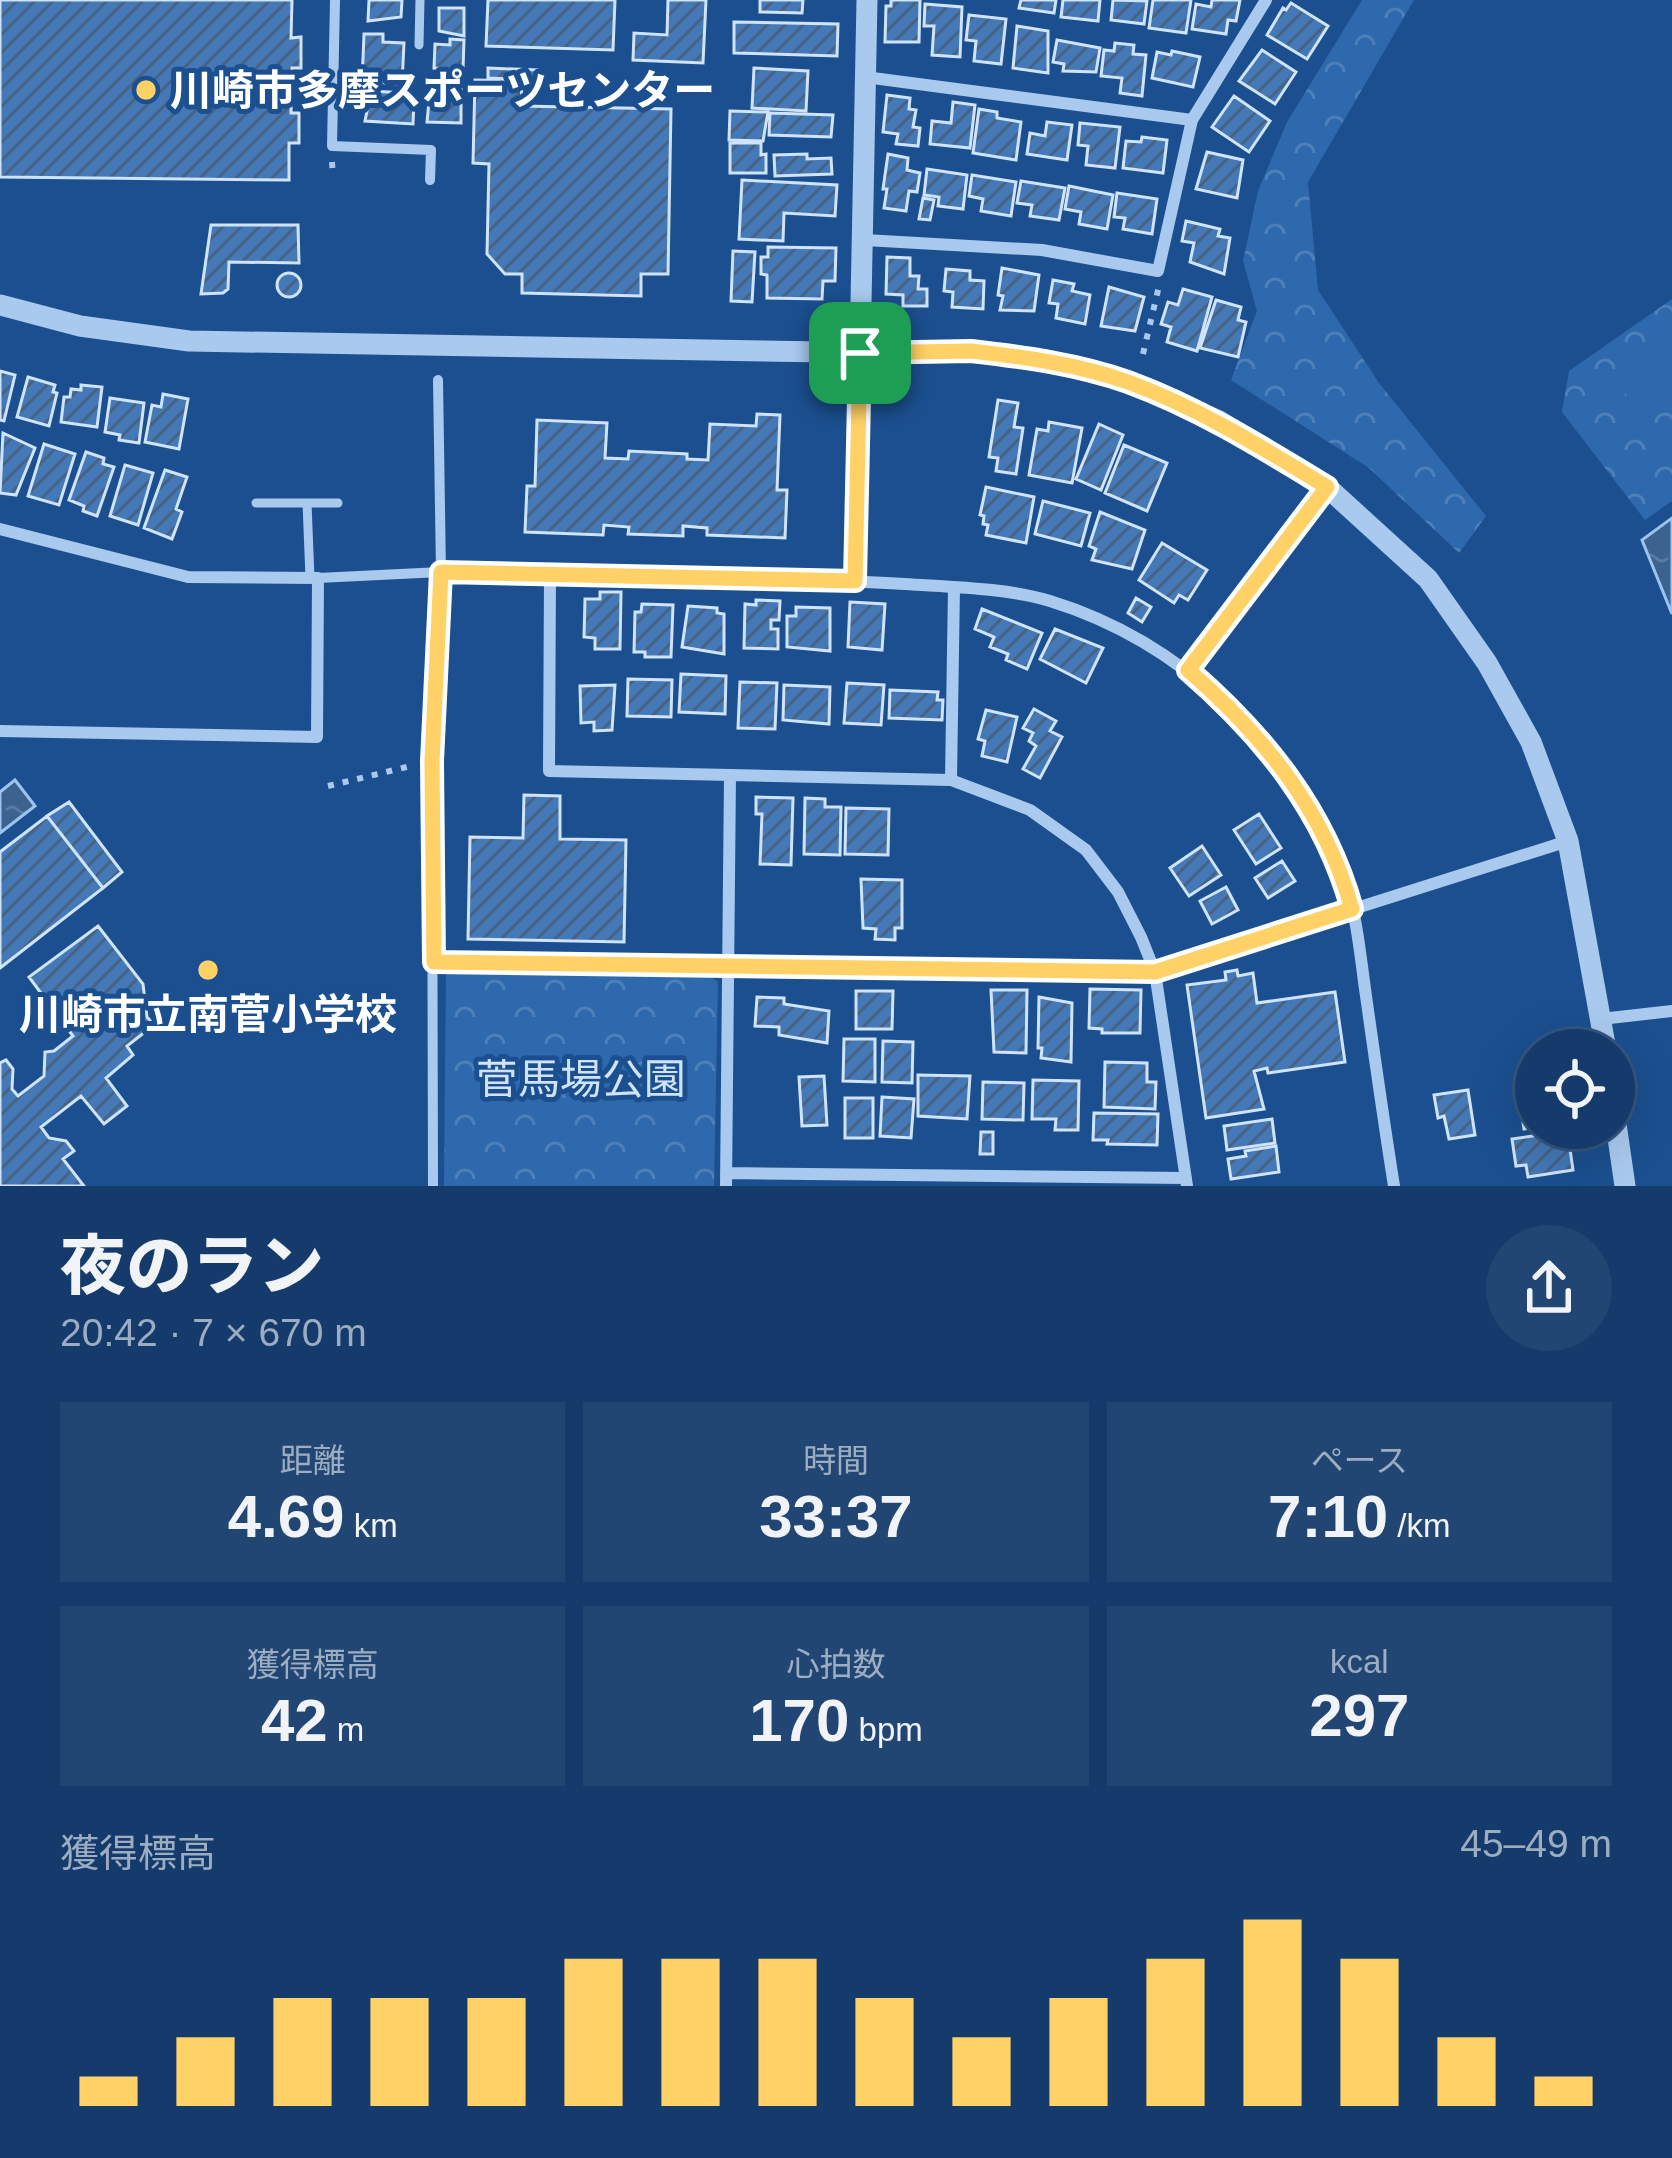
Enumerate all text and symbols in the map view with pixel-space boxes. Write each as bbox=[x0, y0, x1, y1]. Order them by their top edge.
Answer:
place label: 川崎市多摩スポーツセンター bbox=[170, 67, 715, 114]
marker: 川崎市多摩スポーツセンター bbox=[133, 77, 159, 103]
pin bbox=[809, 302, 911, 404]
icon: arrive bbox=[827, 320, 893, 386]
marker: 川崎市立南菅小学校 bbox=[195, 957, 221, 983]
place label: 川崎市立南菅小学校 bbox=[19, 991, 397, 1038]
map controls bbox=[1515, 1029, 1635, 1149]
button: locate bbox=[1515, 1029, 1635, 1149]
park label: 菅馬場公園 bbox=[476, 1056, 686, 1103]
button: share bbox=[1486, 1225, 1612, 1351]
text: 夜のラン bbox=[60, 1229, 324, 1303]
text: 20:42 · 7 × 670 m bbox=[60, 1311, 367, 1354]
text: 距離 bbox=[280, 1442, 346, 1479]
text: 時間 bbox=[803, 1442, 869, 1479]
text: ペース bbox=[1311, 1442, 1408, 1479]
text: 4.69 bbox=[228, 1483, 344, 1550]
text: 33:37 bbox=[759, 1483, 913, 1550]
text: 7:10 bbox=[1268, 1483, 1388, 1550]
text: km bbox=[344, 1507, 398, 1544]
text: /km bbox=[1388, 1507, 1451, 1544]
text: kcal bbox=[1330, 1643, 1389, 1680]
text: 獲得標高 bbox=[247, 1646, 379, 1683]
text: 心拍数 bbox=[786, 1646, 885, 1683]
text: 297 bbox=[1309, 1682, 1409, 1749]
text: 42 bbox=[261, 1687, 328, 1754]
text: 170 bbox=[749, 1687, 849, 1754]
text: m bbox=[328, 1711, 364, 1748]
text: bpm bbox=[849, 1711, 923, 1748]
text: 45–49 m bbox=[1460, 1822, 1612, 1865]
text: 獲得標高 bbox=[60, 1832, 216, 1875]

